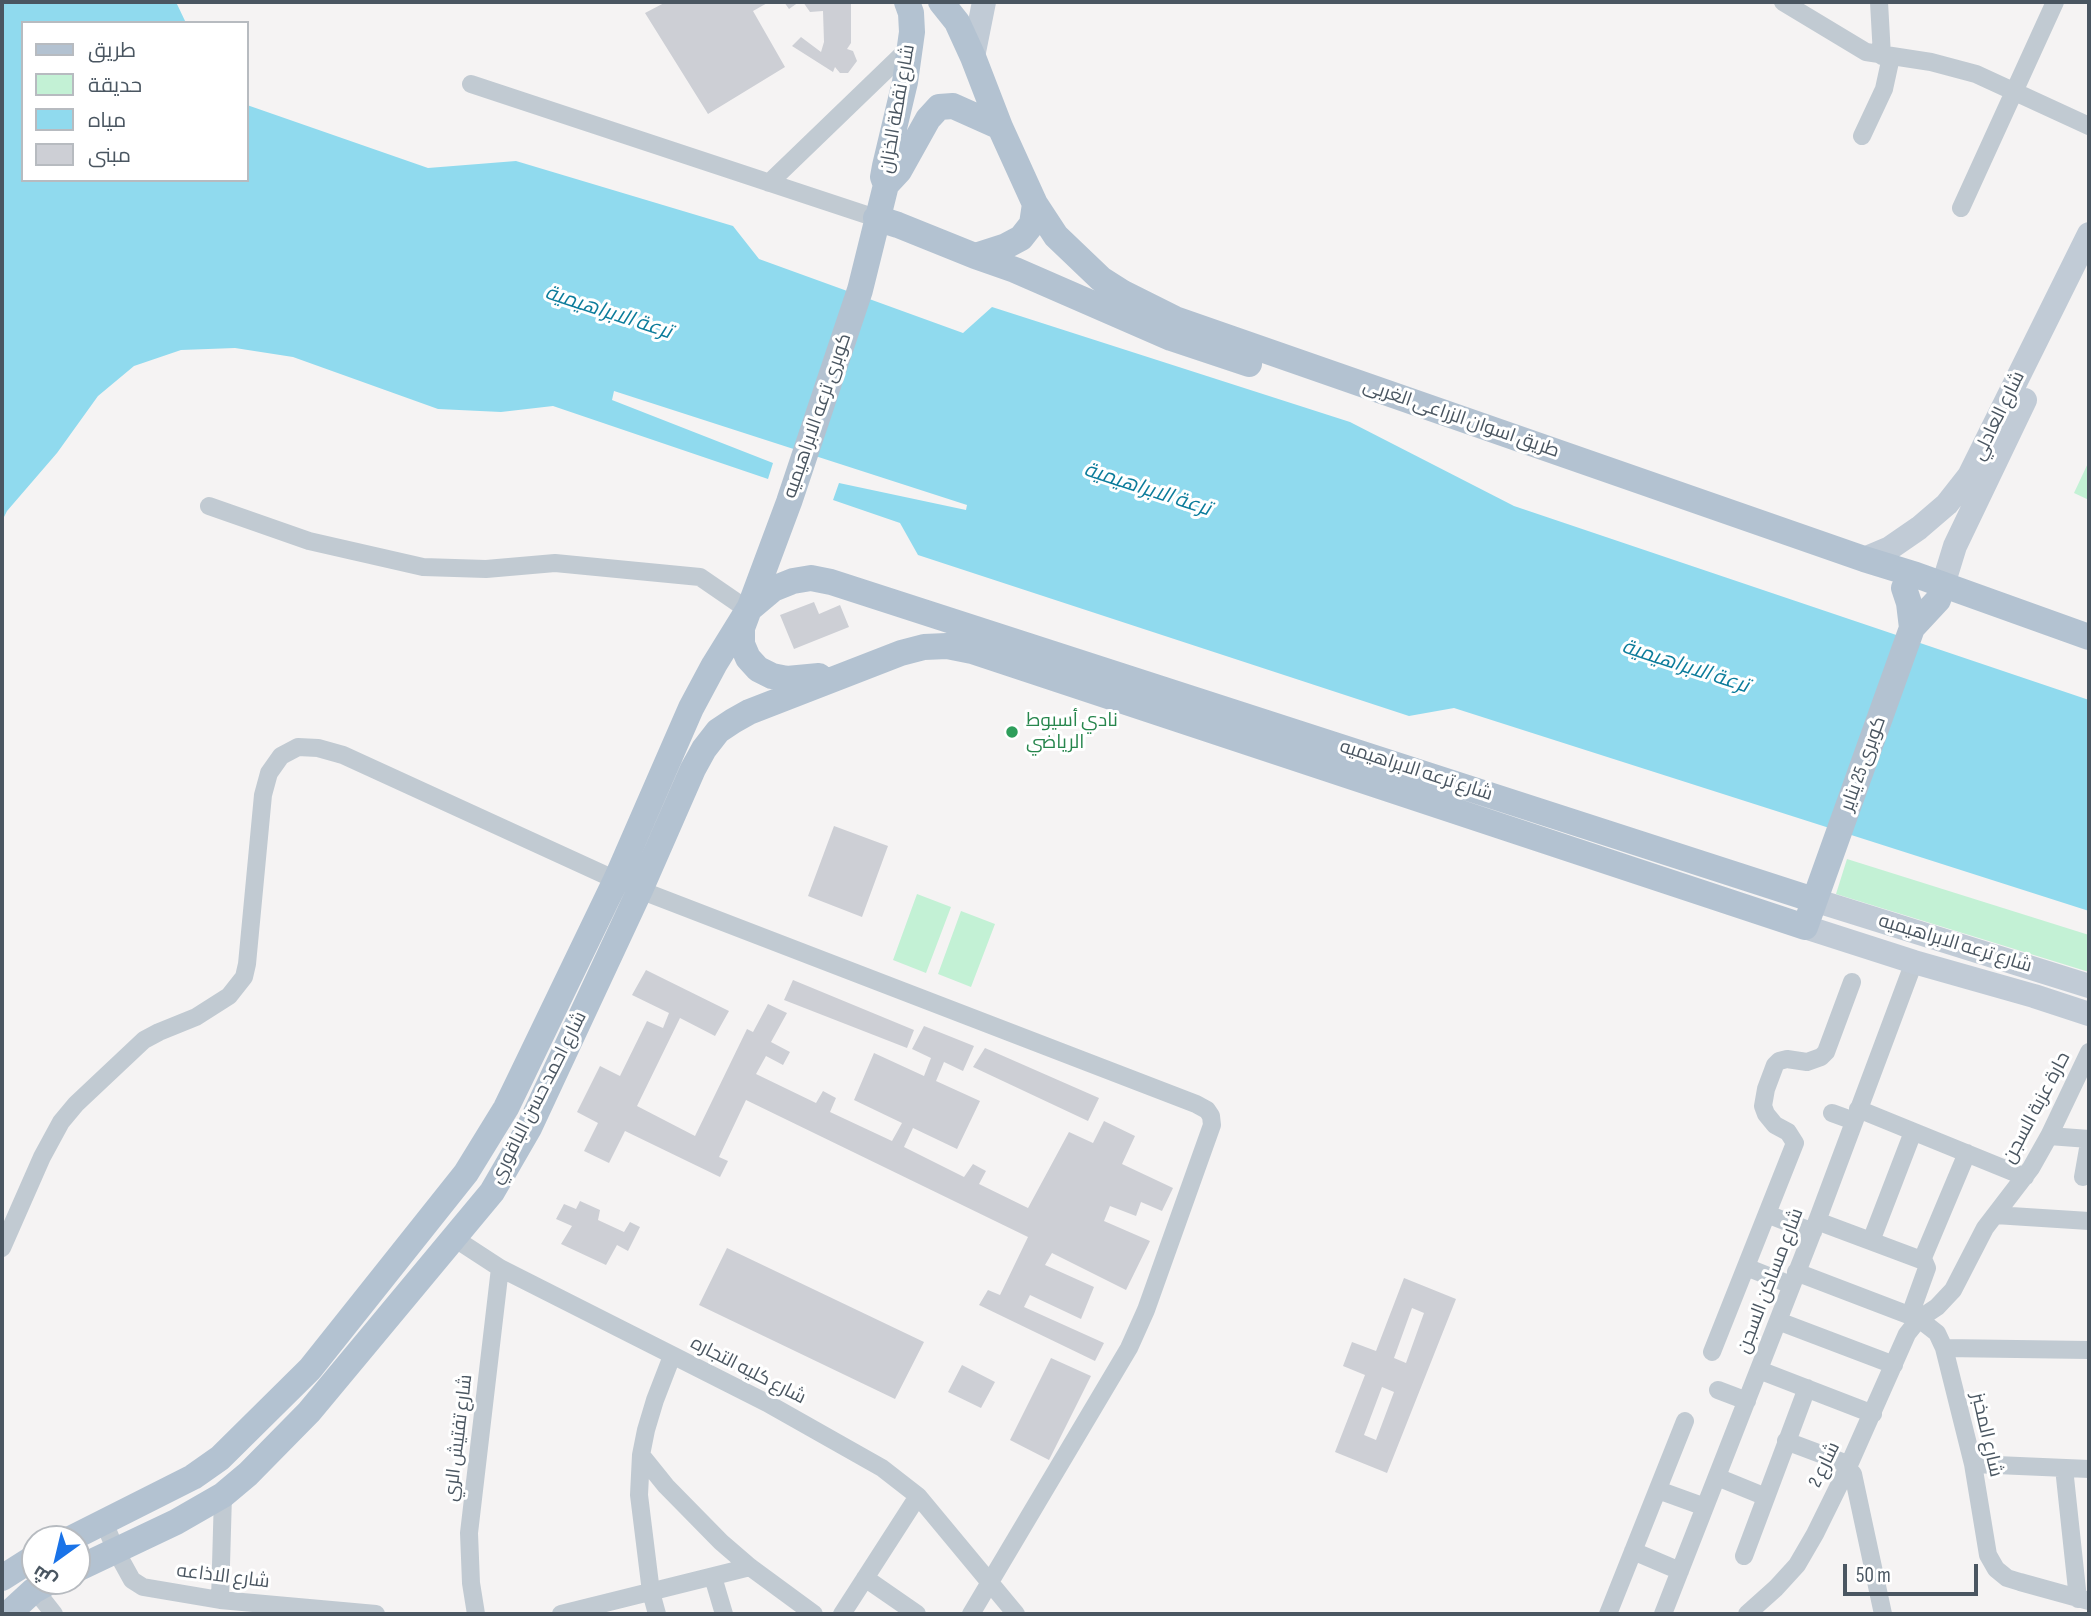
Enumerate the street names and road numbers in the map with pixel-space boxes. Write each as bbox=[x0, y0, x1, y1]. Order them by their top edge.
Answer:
street label: شارع نقطة الخزان bbox=[875, 43, 921, 175]
street label: كوبرى ترعه الابراهيميه bbox=[779, 330, 857, 502]
street label: شارع العادلي bbox=[1968, 368, 2030, 464]
street label: طريق اسوان الزراعى الغربى bbox=[1360, 375, 1562, 463]
street label: كوبرى 25 يناير bbox=[1836, 714, 1892, 814]
street label: شارع ترعه الابراهيميه bbox=[1337, 736, 1495, 806]
street label: شارع ترعه الابراهيميه bbox=[1876, 910, 2034, 978]
street label: شارع احمد حسن الباقوري bbox=[486, 1008, 592, 1188]
street label: حارة عزبة السجن bbox=[1998, 1048, 2076, 1168]
street label: شارع مساكن السجن bbox=[1733, 1205, 1809, 1357]
street label: شارع كليه التجاره bbox=[687, 1332, 809, 1410]
street label: شارع تفتيش الري bbox=[440, 1373, 478, 1503]
street label: شارع المخبز bbox=[1965, 1391, 2007, 1479]
street label: شارع 2 bbox=[1804, 1439, 1846, 1491]
street label: شارع الاذاعه bbox=[175, 1560, 271, 1594]

